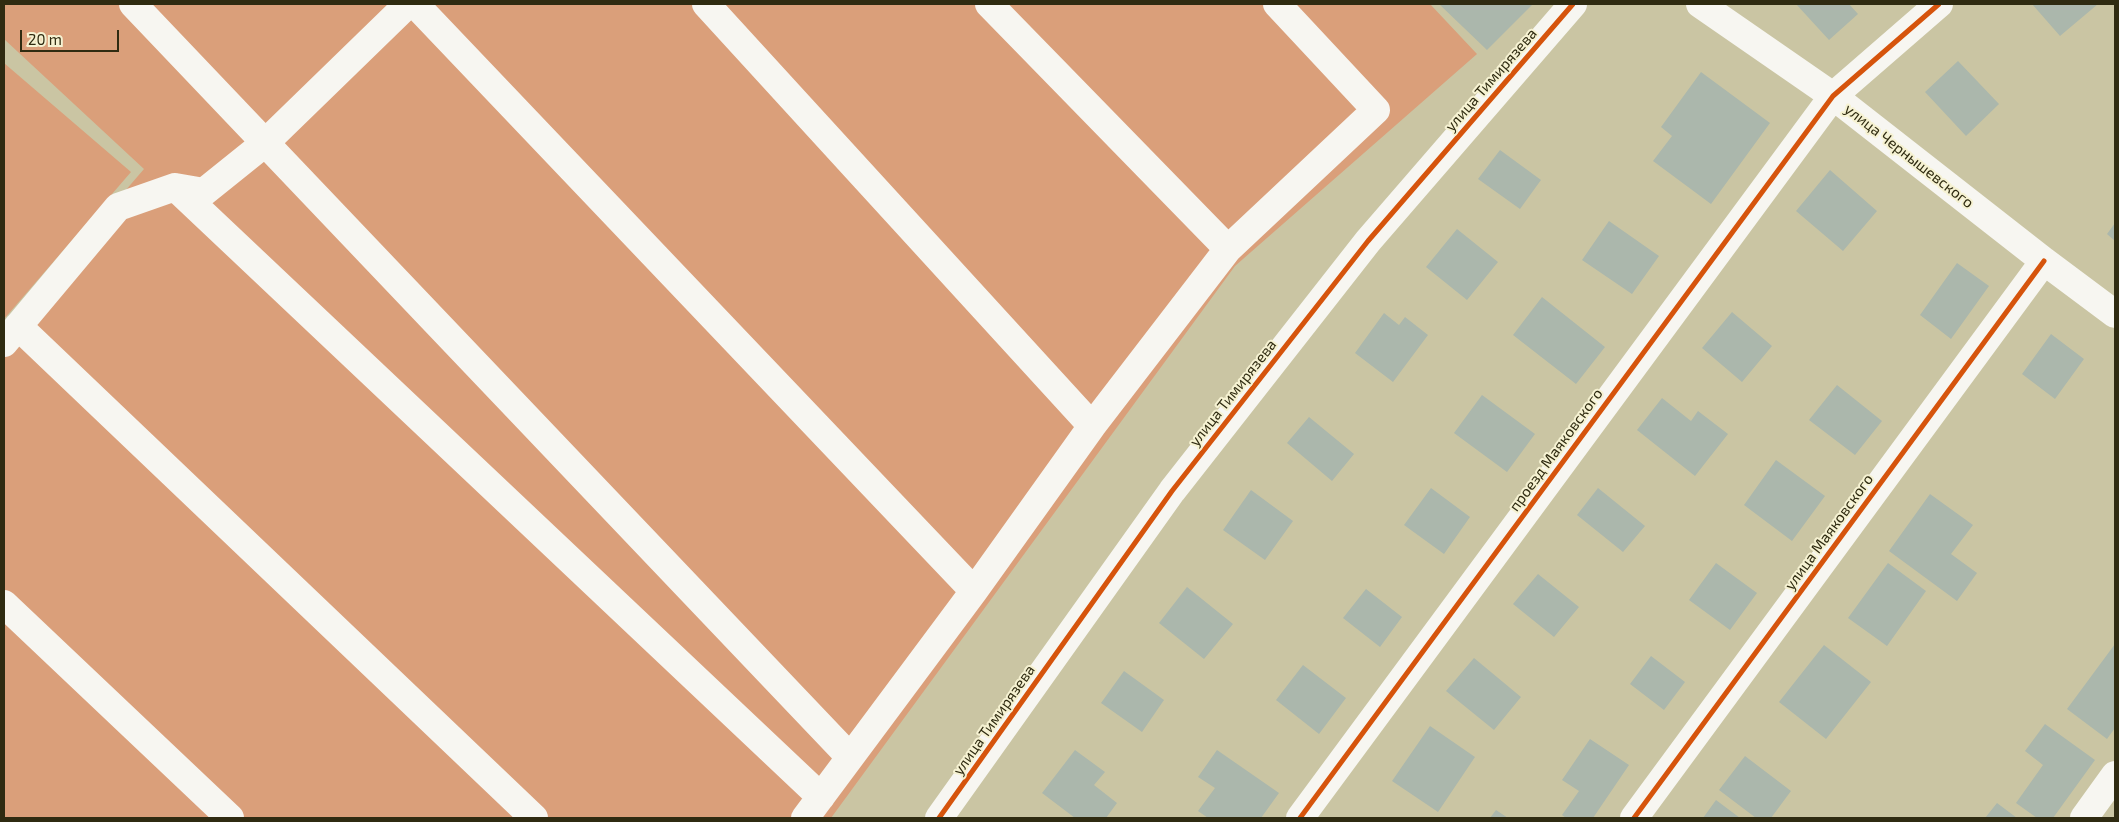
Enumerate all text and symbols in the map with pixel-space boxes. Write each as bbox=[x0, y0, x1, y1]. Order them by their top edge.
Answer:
scale bar bbox=[22, 20, 121, 52]
street label: улица Тимирязева bbox=[1441, 25, 1541, 135]
text: 20 m bbox=[28, 30, 62, 48]
street label: улица Чернышевского bbox=[1841, 100, 1977, 212]
street label: улица Тимирязева bbox=[1186, 336, 1280, 450]
street label: проезд Маяковского bbox=[1505, 385, 1607, 515]
street label: улица Маяковского bbox=[1781, 471, 1877, 593]
street label: улица Тимирязева bbox=[949, 661, 1039, 779]

